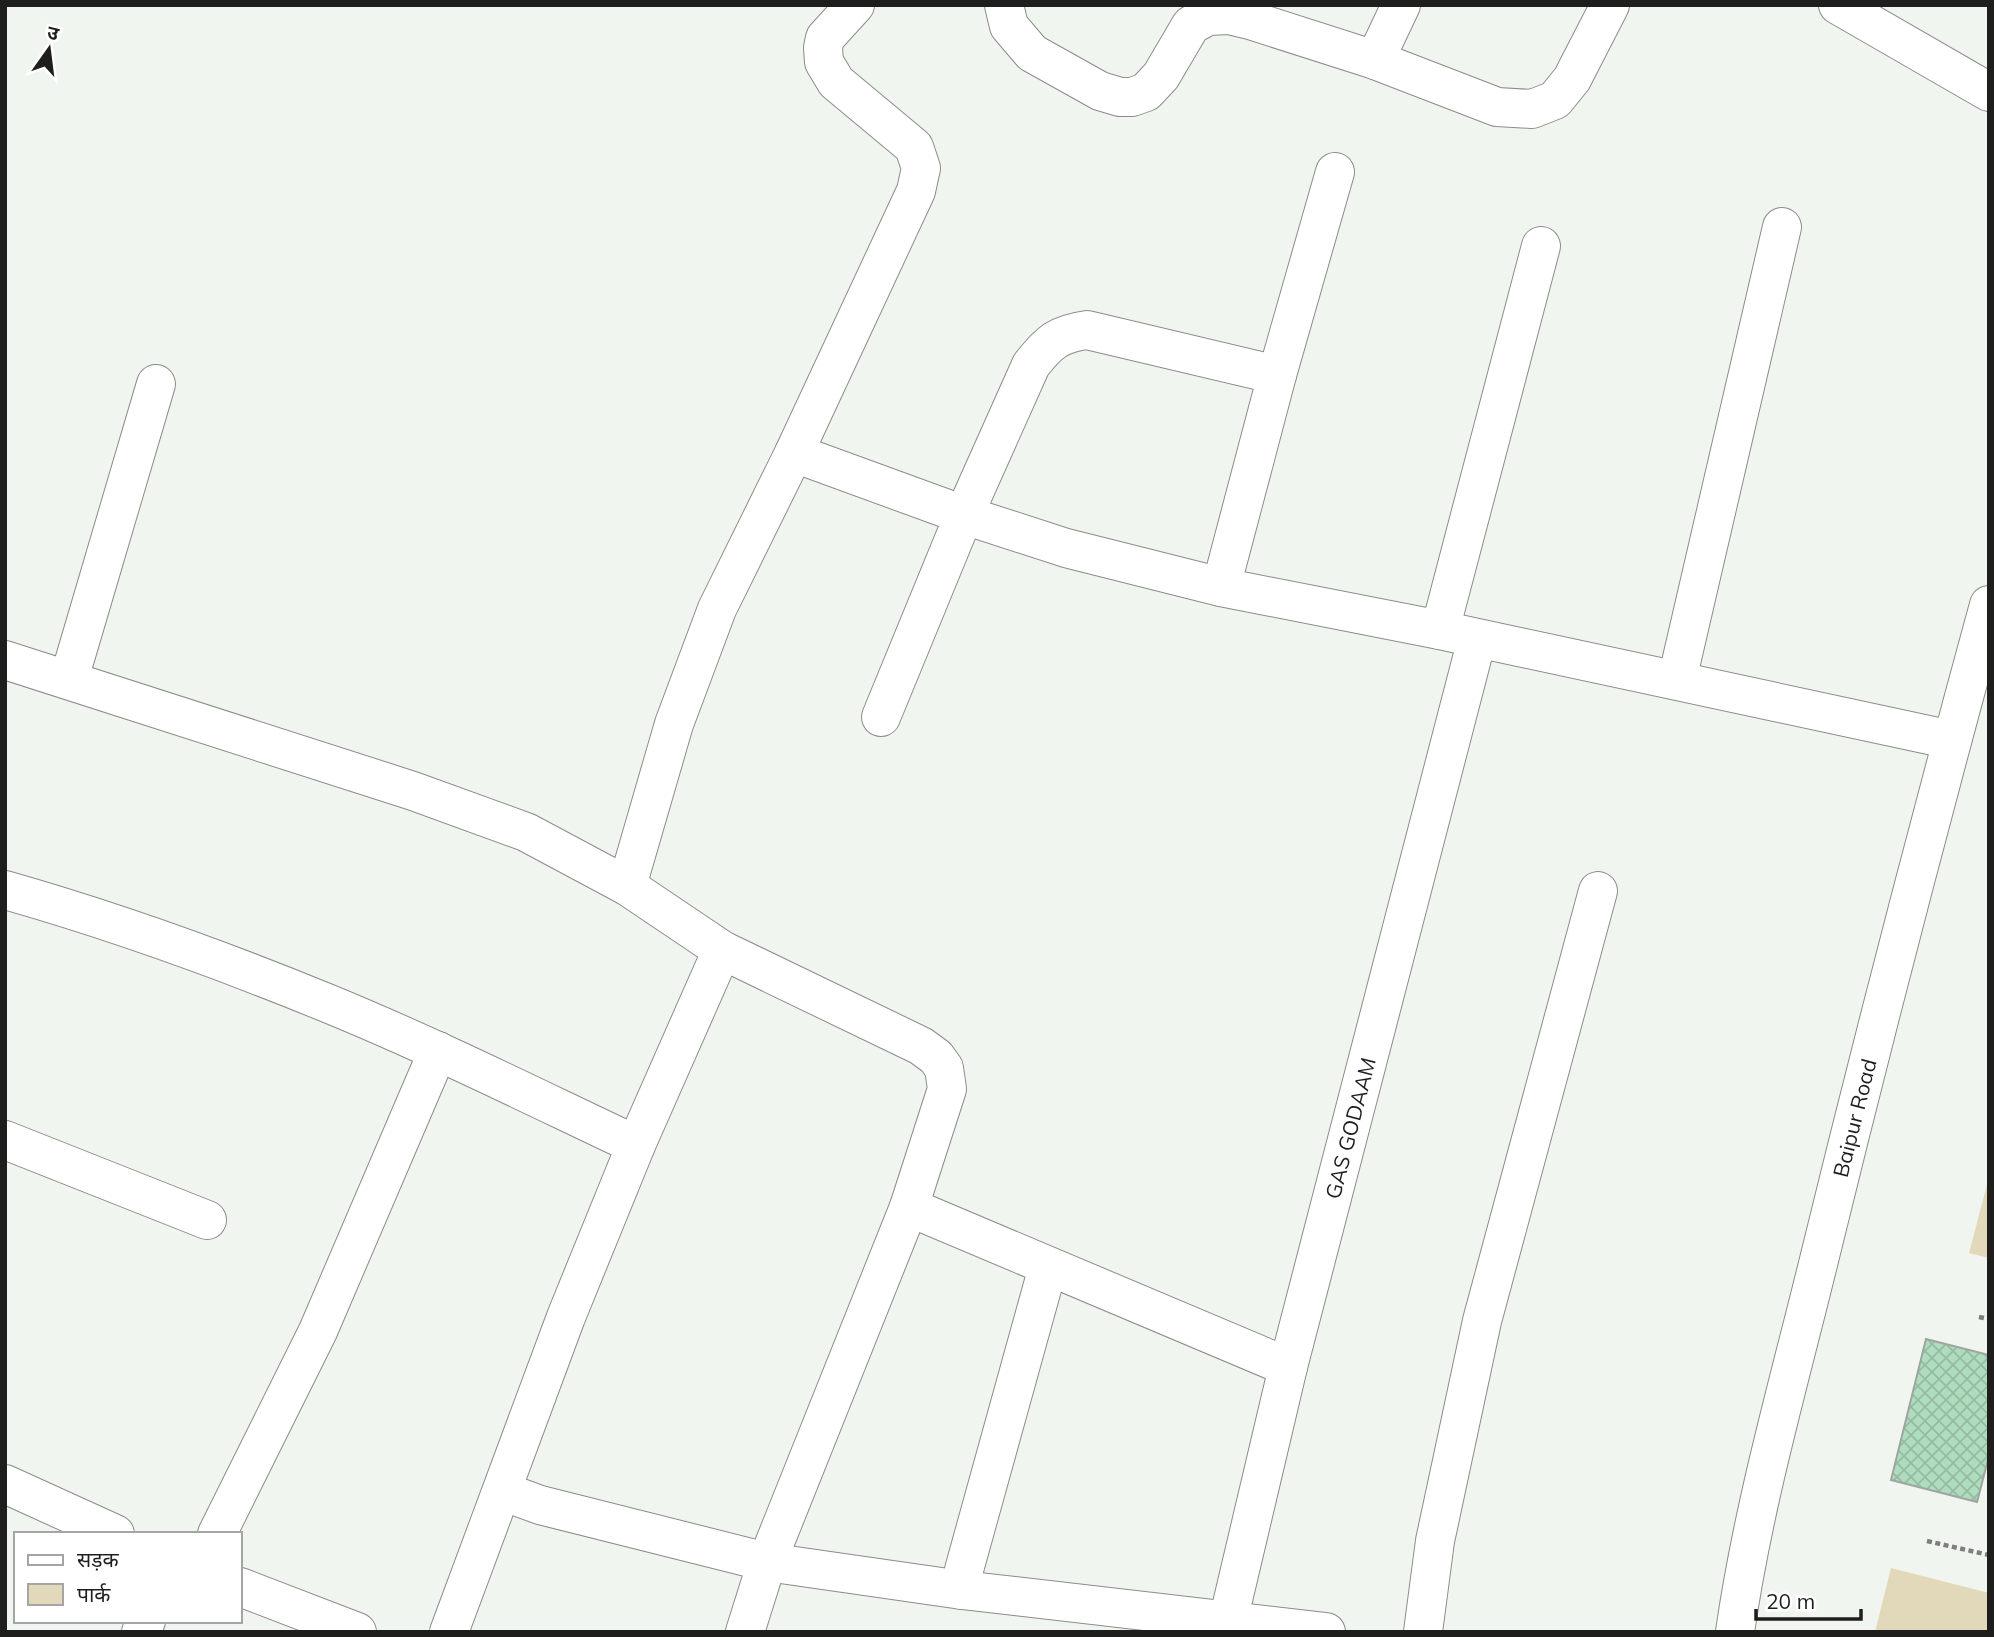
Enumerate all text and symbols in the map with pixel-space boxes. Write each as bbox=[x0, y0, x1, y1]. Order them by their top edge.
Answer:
north arrow bbox=[14, 14, 84, 84]
text: उ bbox=[45, 20, 62, 46]
street label: GAS GODAAM bbox=[1319, 1054, 1381, 1201]
street label: Baipur Road bbox=[1827, 1056, 1882, 1180]
legend bbox=[14, 1532, 242, 1623]
text: सड़क bbox=[77, 1546, 119, 1572]
scale bar bbox=[1756, 1578, 1861, 1622]
text: पार्क bbox=[77, 1581, 111, 1607]
text: 20 m bbox=[1766, 1588, 1815, 1614]

